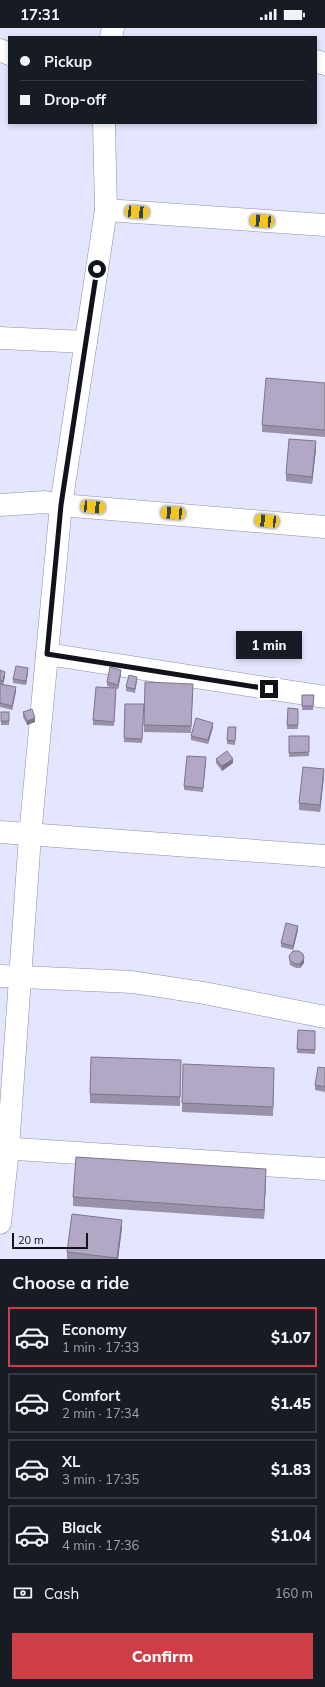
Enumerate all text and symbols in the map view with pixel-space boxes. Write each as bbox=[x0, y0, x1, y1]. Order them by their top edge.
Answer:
text: 17:31 bbox=[20, 5, 60, 24]
text: Pickup bbox=[44, 52, 92, 71]
text: Drop-off bbox=[44, 90, 106, 109]
car bbox=[125, 205, 149, 219]
car bbox=[250, 214, 274, 228]
route start bbox=[88, 260, 106, 278]
car bbox=[81, 500, 105, 514]
car bbox=[161, 506, 185, 520]
car bbox=[254, 514, 280, 528]
callout: 1 min bbox=[236, 631, 302, 659]
text: 1 min bbox=[252, 637, 286, 653]
route end bbox=[260, 680, 278, 698]
scale bar bbox=[12, 1231, 88, 1250]
text: 20 m bbox=[18, 1233, 44, 1247]
text: Choose a ride bbox=[12, 1271, 129, 1294]
icon: car bbox=[14, 1319, 50, 1355]
text: Economy bbox=[62, 1320, 127, 1339]
text: $1.07 bbox=[271, 1328, 311, 1347]
text: 1 min · 17:33 bbox=[62, 1339, 139, 1355]
icon: car bbox=[14, 1385, 50, 1421]
text: Comfort bbox=[62, 1386, 120, 1405]
text: $1.45 bbox=[271, 1394, 311, 1413]
text: 2 min · 17:34 bbox=[62, 1405, 139, 1421]
icon: car bbox=[14, 1451, 50, 1487]
text: XL bbox=[62, 1452, 80, 1471]
text: $1.83 bbox=[271, 1460, 311, 1479]
text: 3 min · 17:35 bbox=[62, 1471, 139, 1487]
icon: car bbox=[14, 1517, 50, 1553]
text: Black bbox=[62, 1518, 101, 1537]
text: $1.04 bbox=[271, 1526, 311, 1545]
text: 4 min · 17:36 bbox=[62, 1537, 139, 1553]
icon: cash bbox=[12, 1582, 34, 1604]
text: Cash bbox=[44, 1584, 79, 1603]
text: 160 m bbox=[275, 1585, 313, 1601]
button: Confirm bbox=[12, 1633, 313, 1679]

